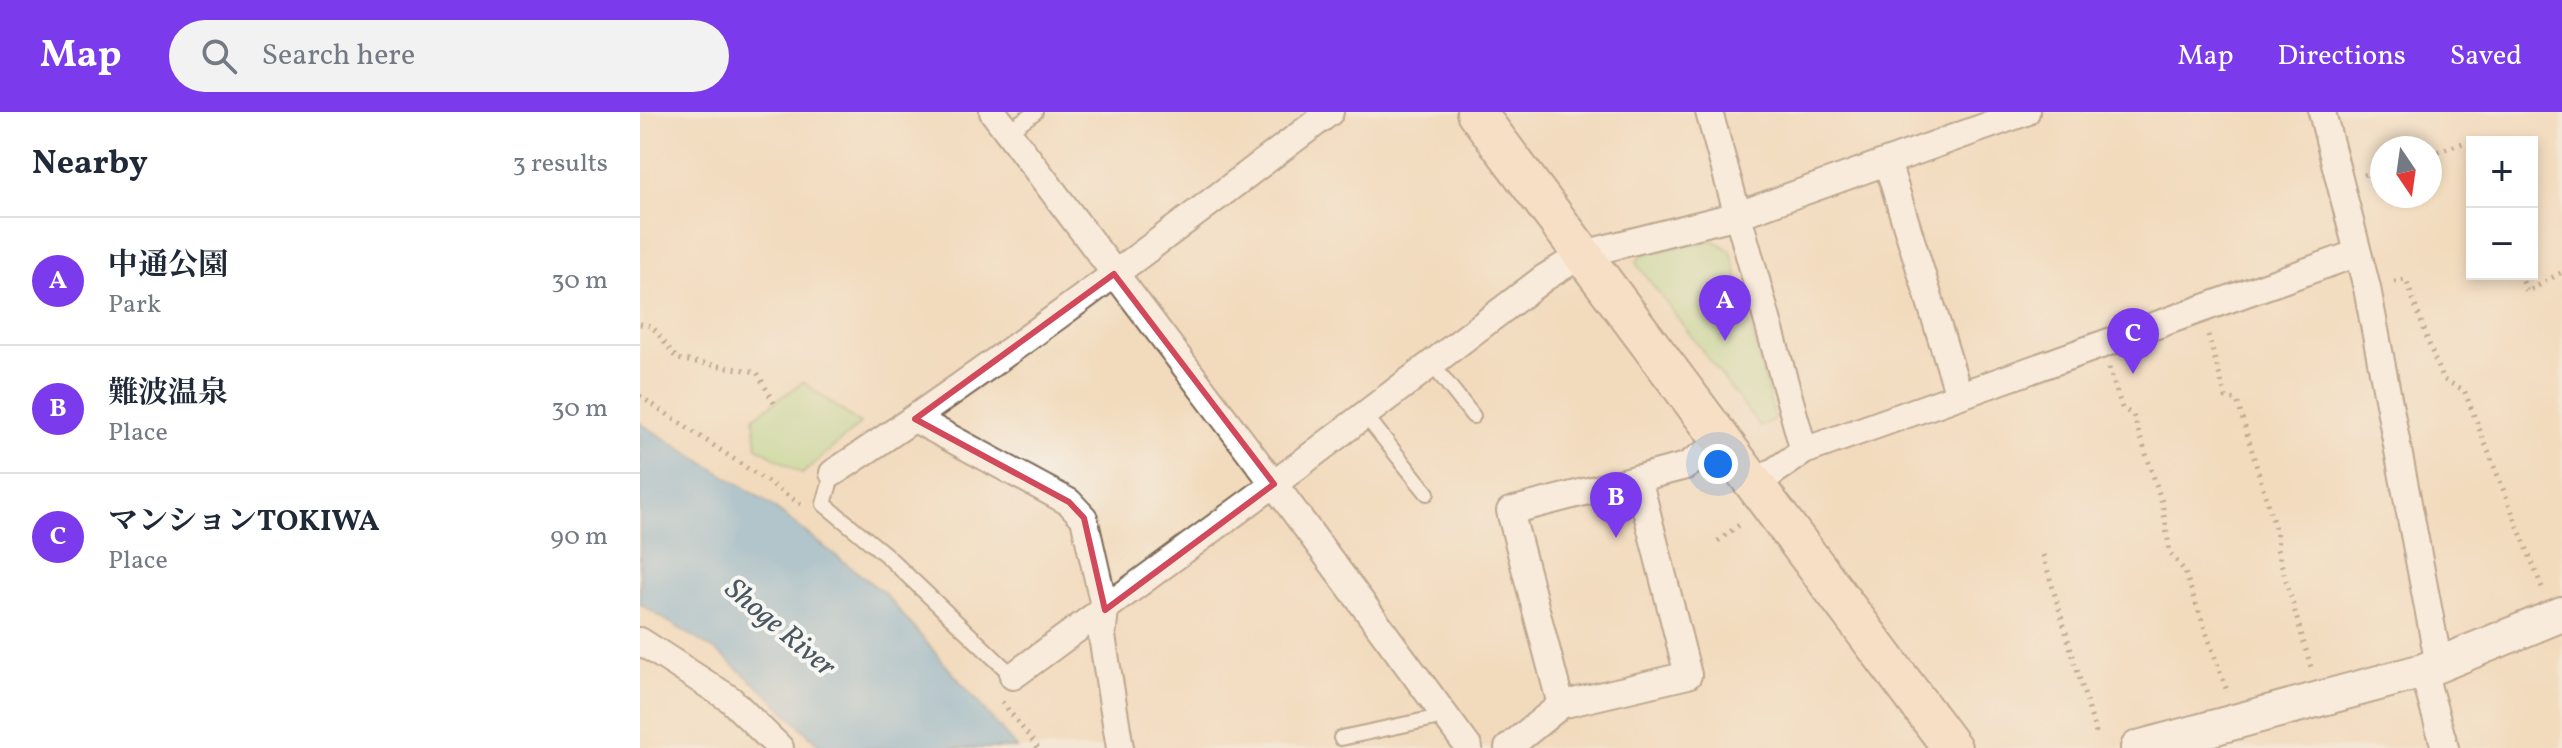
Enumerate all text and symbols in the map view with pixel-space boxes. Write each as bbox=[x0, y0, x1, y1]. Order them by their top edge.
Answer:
search box bbox=[169, 20, 729, 92]
text: Map bbox=[40, 30, 121, 83]
icon: search bbox=[197, 34, 241, 78]
text: Search here bbox=[261, 35, 415, 77]
text: Map bbox=[2178, 37, 2234, 76]
text: Directions bbox=[2278, 37, 2406, 76]
text: Saved bbox=[2450, 37, 2522, 76]
north arrow bbox=[2370, 136, 2442, 208]
map controls bbox=[2466, 136, 2538, 280]
button: + bbox=[2466, 136, 2538, 208]
text: Nearby bbox=[32, 141, 148, 188]
text: 3 results bbox=[512, 146, 608, 182]
button: − bbox=[2466, 208, 2538, 280]
text: 中通公園 bbox=[108, 245, 228, 287]
text: A bbox=[49, 263, 67, 299]
text: 30 m bbox=[551, 263, 608, 299]
pin: A bbox=[1699, 275, 1751, 341]
text: Park bbox=[108, 287, 161, 323]
pin: C bbox=[2107, 308, 2159, 374]
text: 難波温泉 bbox=[108, 373, 228, 415]
text: B bbox=[49, 391, 67, 427]
text: 30 m bbox=[551, 391, 608, 427]
text: Place bbox=[108, 415, 168, 451]
your location bbox=[1698, 444, 1738, 484]
pin: B bbox=[1590, 472, 1642, 538]
text: マンションTOKIWA bbox=[108, 501, 380, 543]
text: C bbox=[50, 519, 66, 555]
text: 90 m bbox=[550, 519, 608, 555]
text: Place bbox=[108, 543, 168, 579]
water label: Shoge River bbox=[715, 569, 845, 688]

